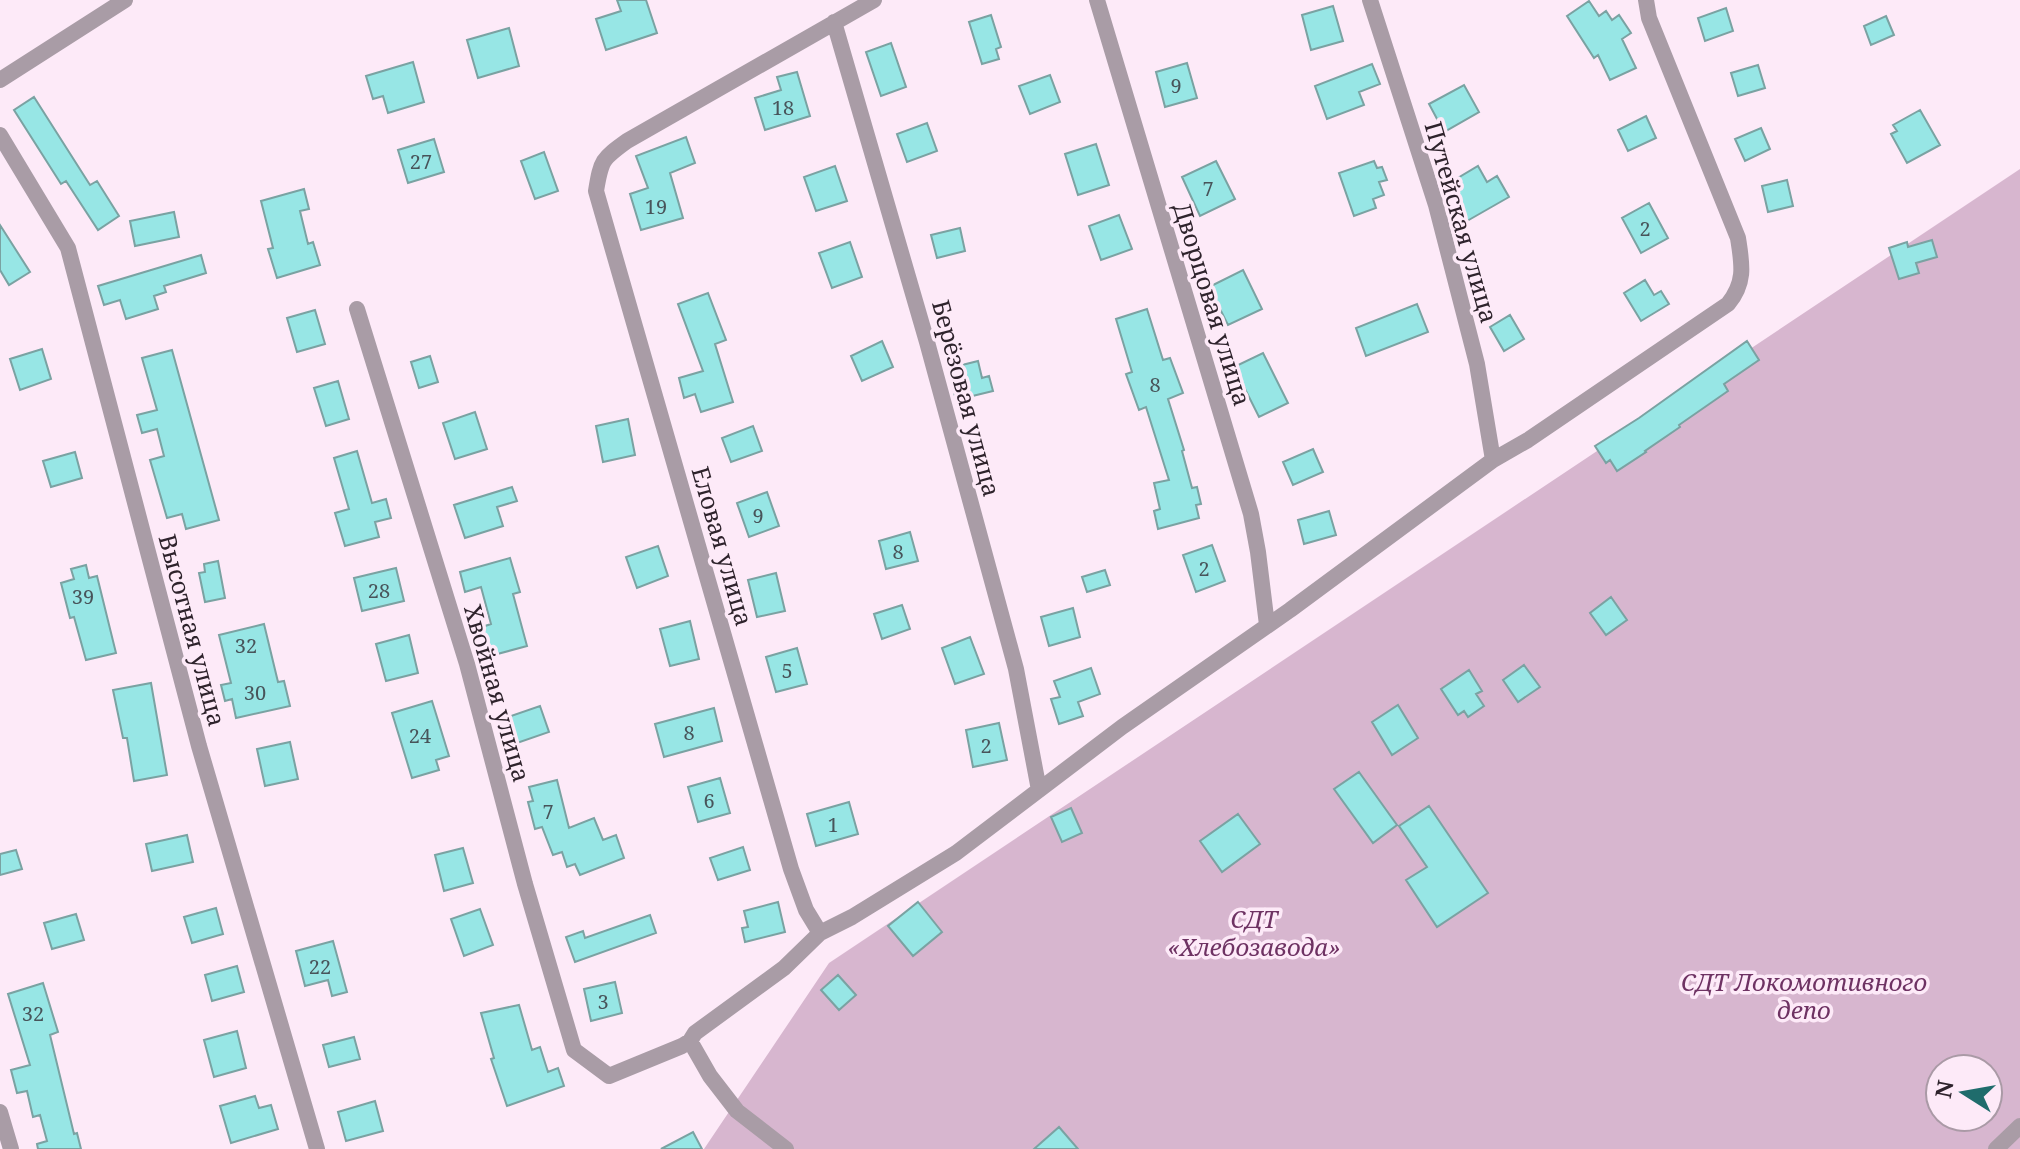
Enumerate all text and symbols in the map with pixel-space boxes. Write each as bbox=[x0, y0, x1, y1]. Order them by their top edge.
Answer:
house number: 9 bbox=[1170, 72, 1182, 99]
house number: 18 bbox=[772, 94, 794, 121]
street label: Путейская улица bbox=[1417, 117, 1507, 327]
house number: 27 bbox=[410, 148, 432, 175]
house number: 7 bbox=[1202, 175, 1214, 202]
house number: 19 bbox=[645, 193, 667, 220]
street label: Дворцовая улица bbox=[1166, 198, 1260, 410]
house number: 2 bbox=[1639, 215, 1651, 242]
street label: Берёзовая улица bbox=[925, 296, 1009, 500]
house number: 8 bbox=[1149, 371, 1161, 398]
street label: Еловая улица bbox=[684, 462, 762, 630]
house number: 9 bbox=[752, 502, 764, 529]
street label: Высотная улица bbox=[151, 530, 235, 730]
house number: 8 bbox=[892, 538, 904, 565]
house number: 2 bbox=[1198, 555, 1210, 582]
house number: 28 bbox=[368, 577, 390, 604]
house number: 39 bbox=[72, 583, 94, 610]
street label: Хвойная улица bbox=[457, 600, 539, 786]
house number: 32 bbox=[235, 632, 257, 659]
house number: 5 bbox=[781, 657, 793, 684]
house number: 30 bbox=[244, 679, 266, 706]
house number: 8 bbox=[683, 719, 695, 746]
house number: 24 bbox=[409, 722, 431, 749]
house number: 2 bbox=[980, 732, 992, 759]
house number: 6 bbox=[703, 787, 715, 814]
house number: 7 bbox=[542, 798, 554, 825]
house number: 1 bbox=[827, 811, 839, 838]
park label: СДТ «Хлебозавода» bbox=[1167, 902, 1341, 963]
house number: 22 bbox=[309, 953, 331, 980]
park label: СДТ Локомотивного депо bbox=[1681, 965, 1927, 1026]
house number: 3 bbox=[597, 988, 609, 1015]
house number: 32 bbox=[22, 1000, 44, 1027]
north arrow bbox=[1924, 1053, 2004, 1133]
text: N bbox=[1927, 1078, 1960, 1100]

